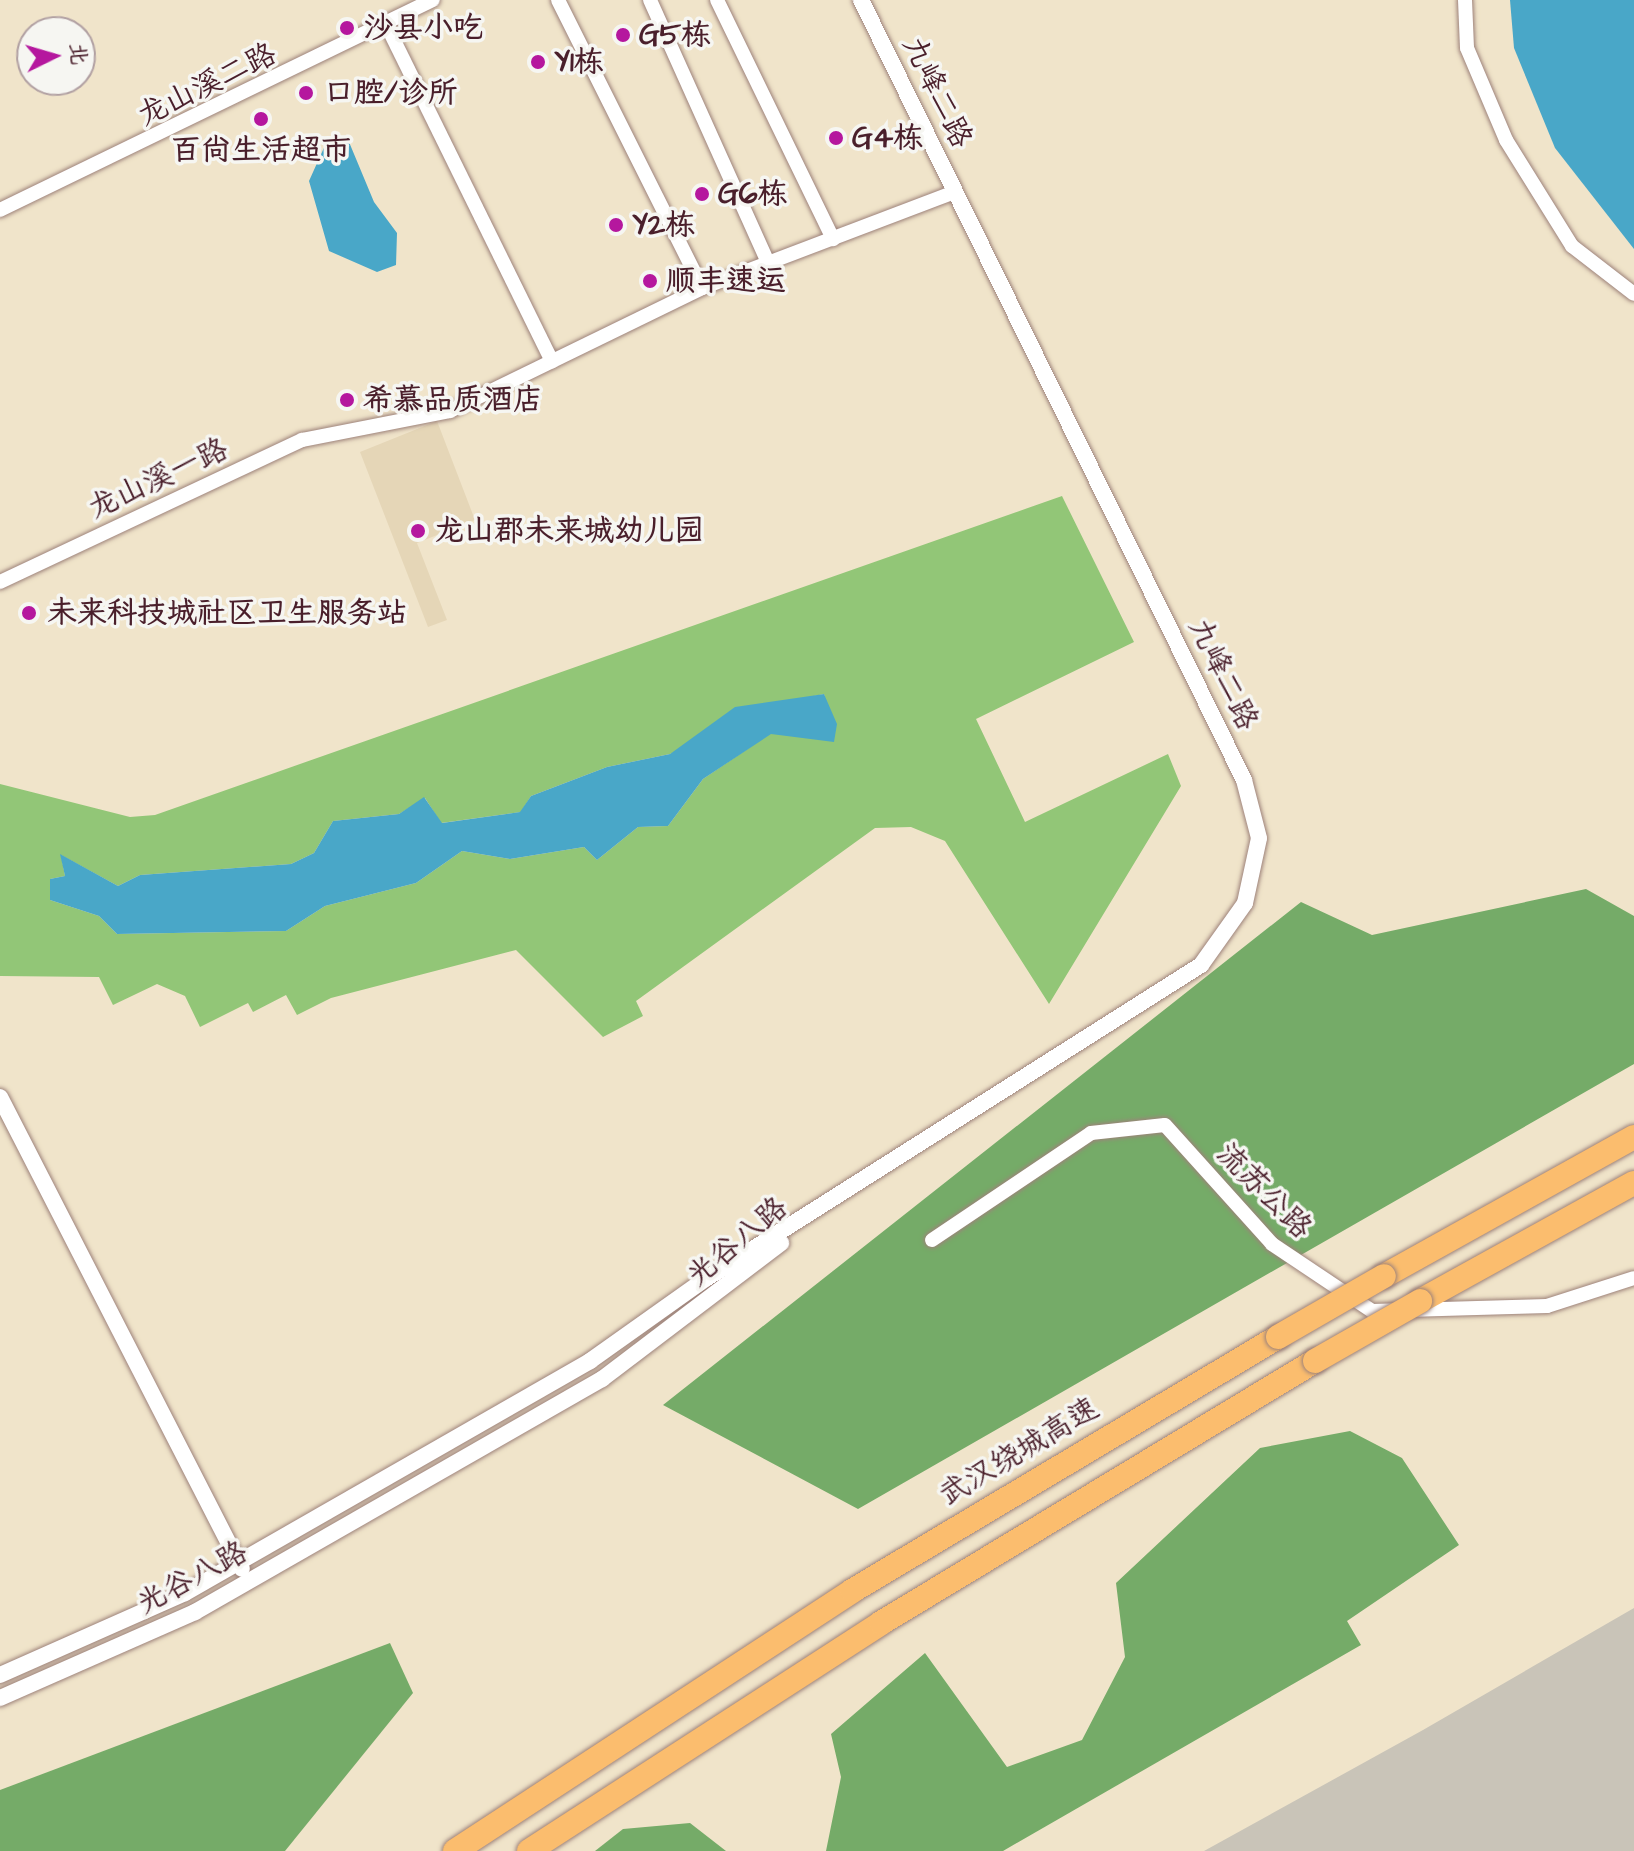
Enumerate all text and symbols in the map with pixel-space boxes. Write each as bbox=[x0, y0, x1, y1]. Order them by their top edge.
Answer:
place label: 沙县小吃 bbox=[363, 10, 483, 46]
north arrow bbox=[16, 16, 96, 96]
place label: G5栋 bbox=[639, 17, 711, 53]
marker: 沙县小吃 bbox=[338, 19, 356, 37]
marker: G5栋 bbox=[614, 26, 632, 44]
street label: 九峰二路 bbox=[895, 30, 979, 154]
street label: 龙山溪二路 bbox=[132, 36, 282, 134]
text: 北 bbox=[62, 42, 95, 66]
place label: Y1栋 bbox=[554, 44, 604, 80]
marker: Y1栋 bbox=[529, 53, 547, 71]
place label: 口腔/诊所 bbox=[324, 75, 458, 111]
marker: 口腔/诊所 bbox=[295, 82, 317, 104]
marker: 百尚生活超市 bbox=[252, 110, 270, 128]
place label: G4栋 bbox=[852, 120, 923, 156]
marker: G4栋 bbox=[827, 129, 845, 147]
place label: 百尚生活超市 bbox=[171, 132, 351, 168]
place label: G6栋 bbox=[718, 176, 788, 212]
marker: G6栋 bbox=[693, 185, 711, 203]
place label: Y2栋 bbox=[632, 207, 695, 243]
marker: Y2栋 bbox=[607, 216, 625, 234]
place label: 顺丰速运 bbox=[666, 263, 786, 299]
marker: 顺丰速运 bbox=[641, 272, 659, 290]
place label: 希慕品质酒店 bbox=[363, 382, 543, 418]
marker: 希慕品质酒店 bbox=[338, 391, 356, 409]
street label: 龙山溪一路 bbox=[82, 431, 234, 527]
place label: 龙山郡未来城幼儿园 bbox=[434, 513, 704, 549]
marker: 龙山郡未来城幼儿园 bbox=[409, 522, 427, 540]
place label: 未来科技城社区卫生服务站 bbox=[47, 595, 407, 631]
marker: 未来科技城社区卫生服务站 bbox=[18, 602, 40, 624]
street label: 九峰二路 bbox=[1181, 612, 1265, 736]
street label: 流苏公路 bbox=[1209, 1136, 1319, 1246]
street label: 光谷八路 bbox=[679, 1190, 795, 1294]
street label: 武汉绕城高速 bbox=[933, 1390, 1105, 1514]
street label: 光谷八路 bbox=[131, 1534, 253, 1622]

